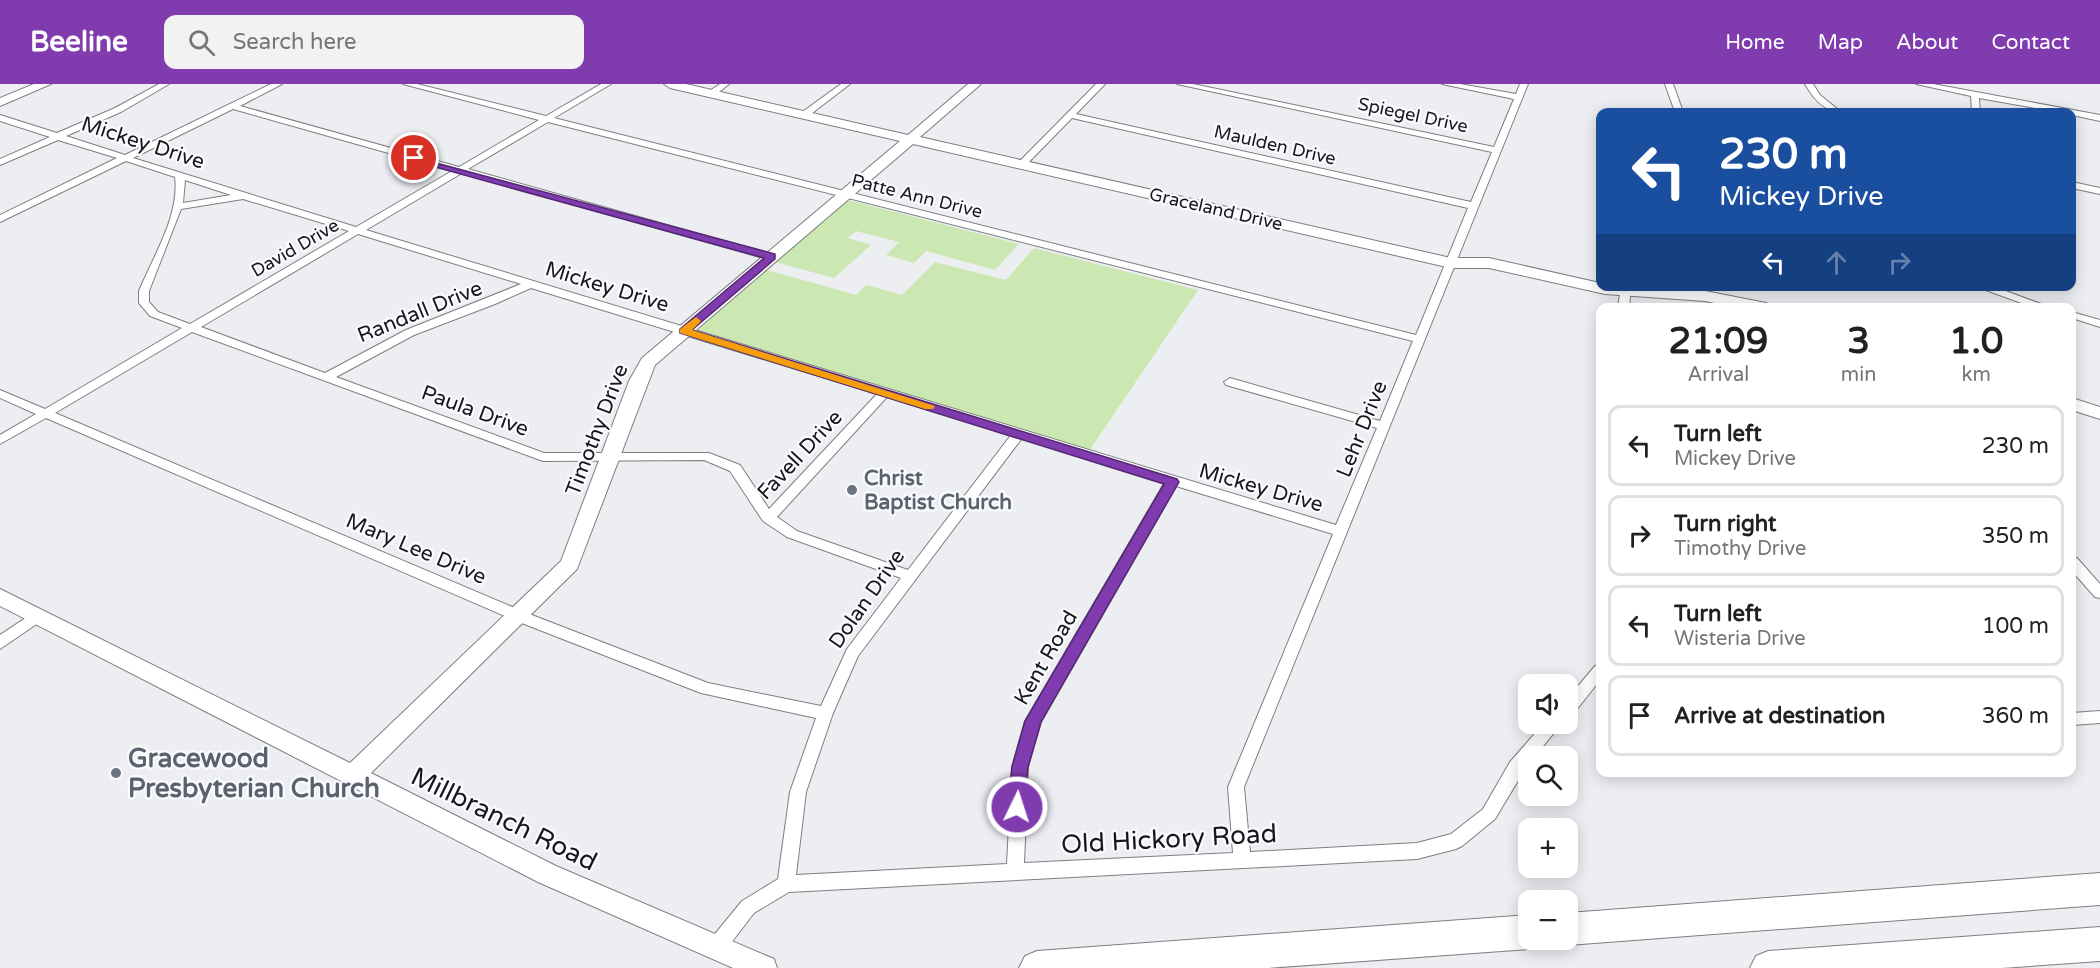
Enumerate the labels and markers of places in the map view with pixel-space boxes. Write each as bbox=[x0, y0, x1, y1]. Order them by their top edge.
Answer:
pin bbox=[388, 132, 439, 183]
place label: Christ Baptist Church bbox=[864, 466, 1012, 515]
marker: Christ Baptist Church bbox=[845, 483, 859, 497]
place label: Gracewood Presbyterian Church bbox=[128, 743, 380, 804]
marker: Gracewood Presbyterian Church bbox=[109, 766, 123, 780]

